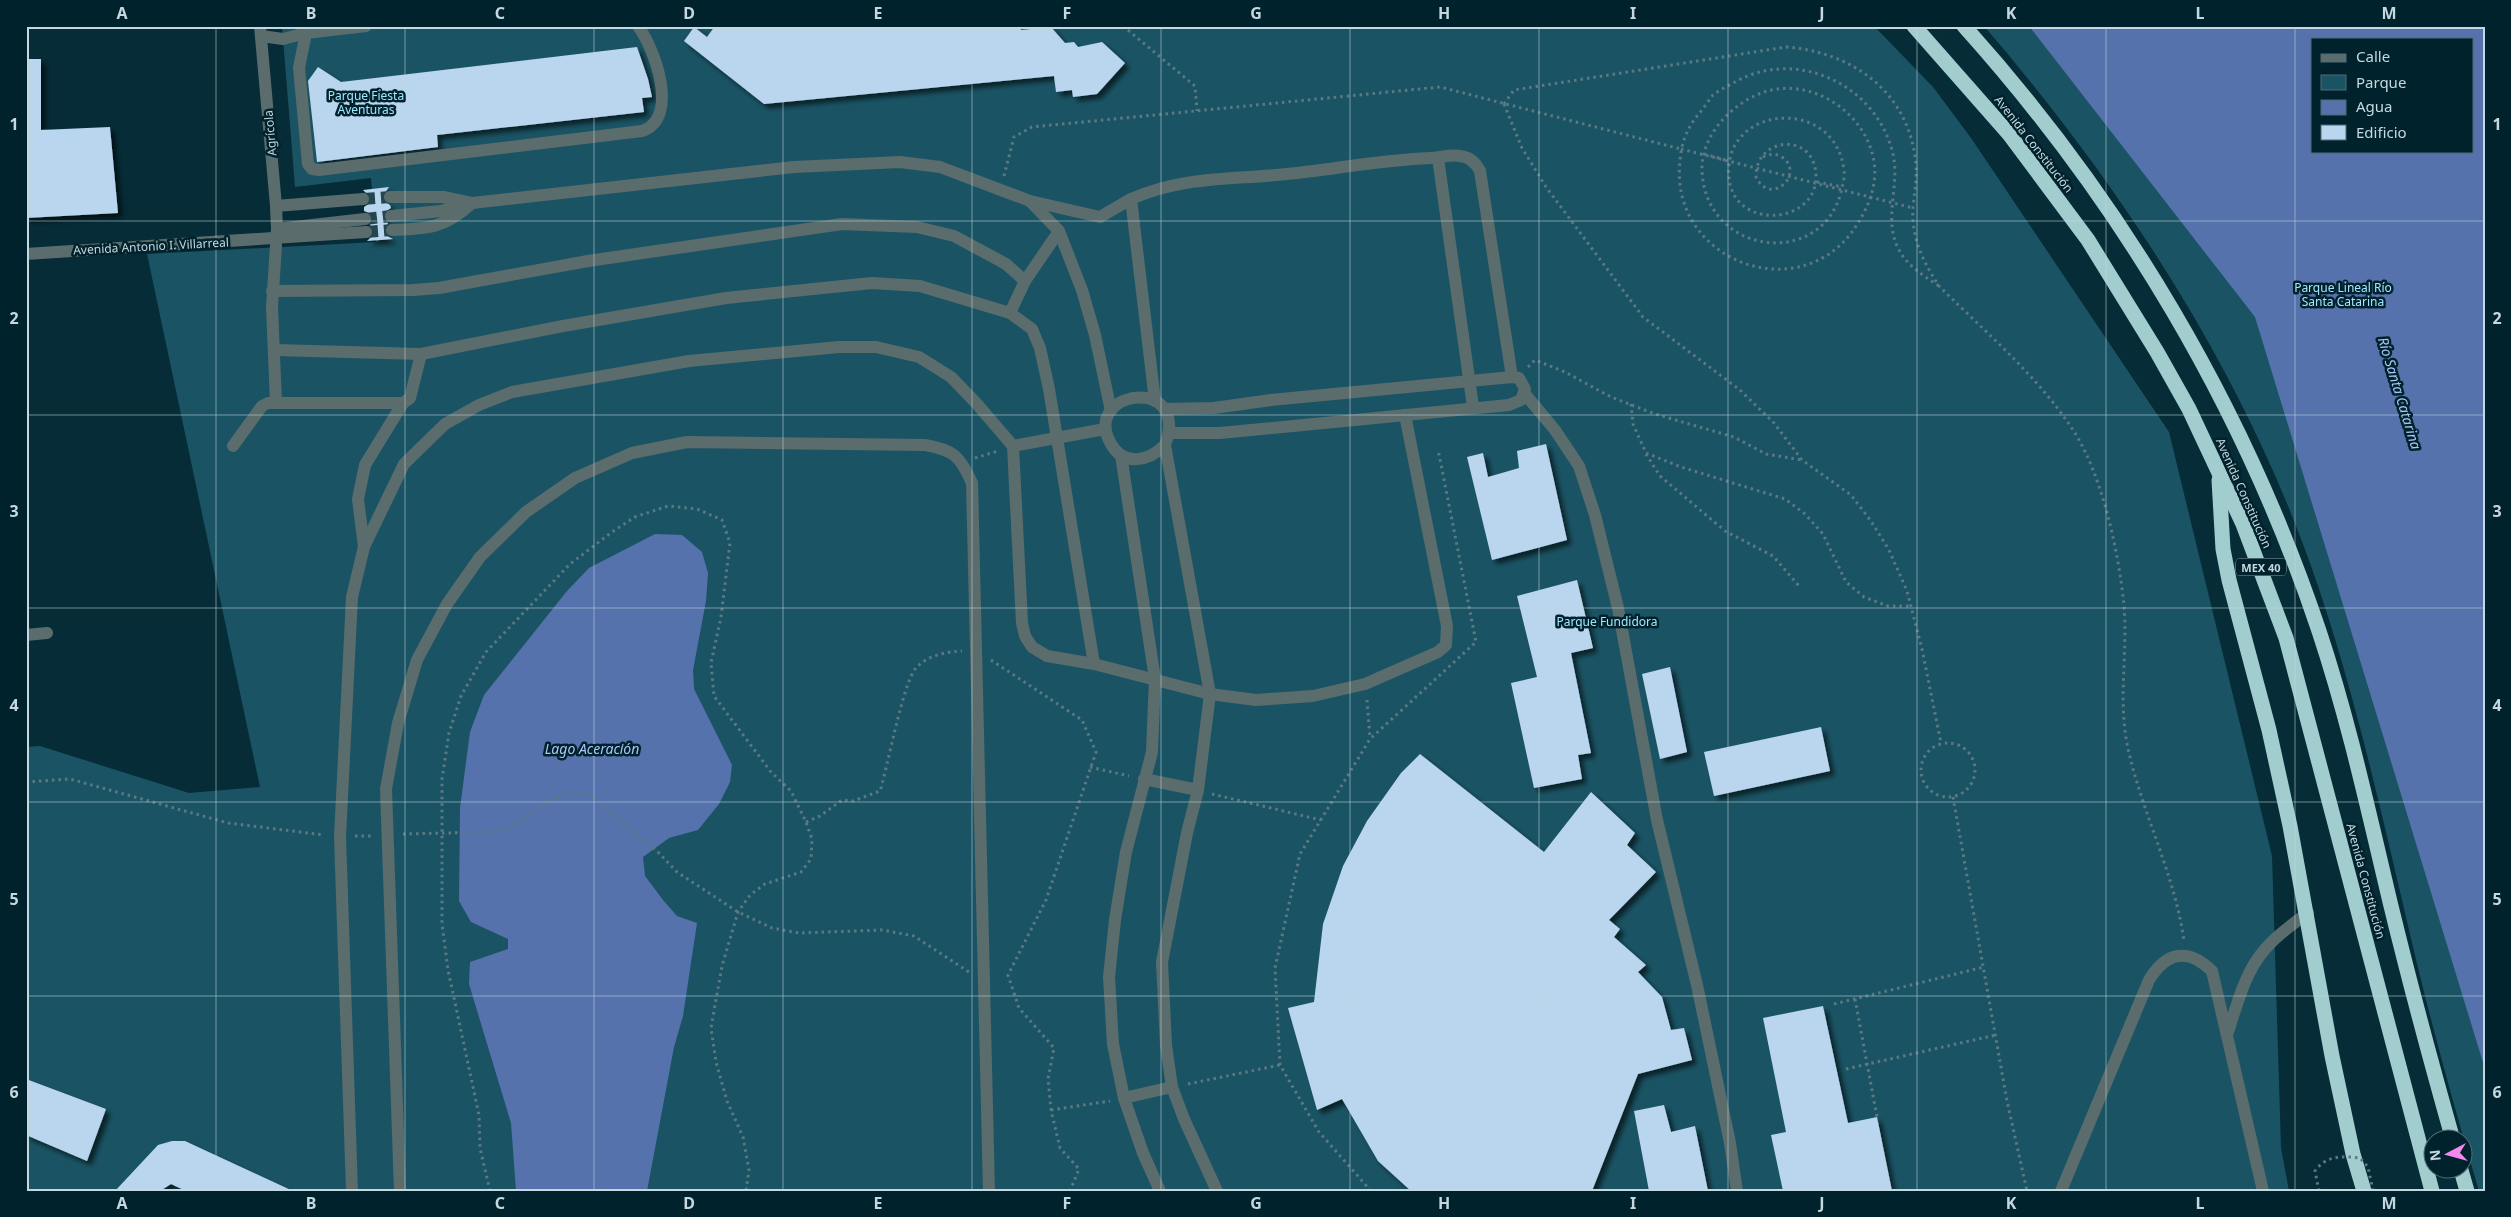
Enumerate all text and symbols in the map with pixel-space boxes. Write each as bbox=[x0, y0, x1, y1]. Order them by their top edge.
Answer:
text: A bbox=[116, 2, 128, 24]
text: B bbox=[306, 2, 316, 24]
text: C bbox=[495, 2, 505, 24]
text: D bbox=[683, 2, 695, 24]
text: E bbox=[874, 2, 883, 24]
text: F bbox=[1063, 2, 1071, 24]
text: G bbox=[1250, 2, 1262, 24]
text: H bbox=[1438, 2, 1450, 24]
text: I bbox=[1630, 2, 1636, 24]
text: J bbox=[1817, 2, 1825, 24]
text: K bbox=[2006, 2, 2017, 24]
text: L bbox=[2196, 2, 2205, 24]
text: M bbox=[2381, 2, 2397, 24]
legend bbox=[2311, 38, 2474, 152]
text: Calle bbox=[2356, 46, 2390, 66]
text: Parque bbox=[2356, 72, 2406, 92]
park label: Parque Fiesta Aventuras bbox=[328, 87, 404, 118]
street label: Avenida Constitución bbox=[1991, 92, 2077, 196]
text: Agua bbox=[2356, 96, 2393, 116]
street label: Agrícola bbox=[260, 109, 280, 157]
text: 1 bbox=[9, 113, 19, 135]
text: 1 bbox=[2492, 113, 2502, 135]
text: Edificio bbox=[2356, 122, 2407, 142]
street label: Avenida Antonio I. Villarreal bbox=[73, 233, 229, 259]
park label: Parque Lineal Río Santa Catarina bbox=[2294, 279, 2392, 310]
text: 2 bbox=[9, 307, 19, 329]
text: 2 bbox=[2492, 307, 2502, 329]
water label: Río Santa Catarina bbox=[2374, 334, 2426, 452]
street label: Avenida Constitución bbox=[2212, 435, 2276, 551]
text: 3 bbox=[9, 500, 19, 522]
text: 3 bbox=[2492, 500, 2502, 522]
road number: MEX 40 bbox=[2236, 558, 2286, 576]
park label: Parque Fundidora bbox=[1556, 613, 1658, 630]
text: 4 bbox=[9, 694, 19, 716]
text: 4 bbox=[2492, 694, 2502, 716]
water label: Lago Aceración bbox=[545, 739, 639, 758]
street label: Avenida Constitución bbox=[2342, 821, 2390, 941]
text: 5 bbox=[9, 888, 19, 910]
text: 5 bbox=[2492, 888, 2502, 910]
text: 6 bbox=[9, 1081, 19, 1103]
text: 6 bbox=[2492, 1081, 2502, 1103]
north arrow bbox=[2424, 1130, 2474, 1180]
text: N bbox=[2425, 1149, 2445, 1162]
text: A bbox=[116, 1192, 128, 1214]
text: B bbox=[306, 1192, 316, 1214]
text: C bbox=[495, 1192, 505, 1214]
text: D bbox=[683, 1192, 695, 1214]
text: E bbox=[874, 1192, 883, 1214]
text: F bbox=[1063, 1192, 1071, 1214]
text: G bbox=[1250, 1192, 1262, 1214]
text: H bbox=[1438, 1192, 1450, 1214]
text: I bbox=[1630, 1192, 1636, 1214]
text: J bbox=[1817, 1192, 1825, 1214]
text: K bbox=[2006, 1192, 2017, 1214]
text: L bbox=[2196, 1192, 2205, 1214]
text: M bbox=[2381, 1192, 2397, 1214]

